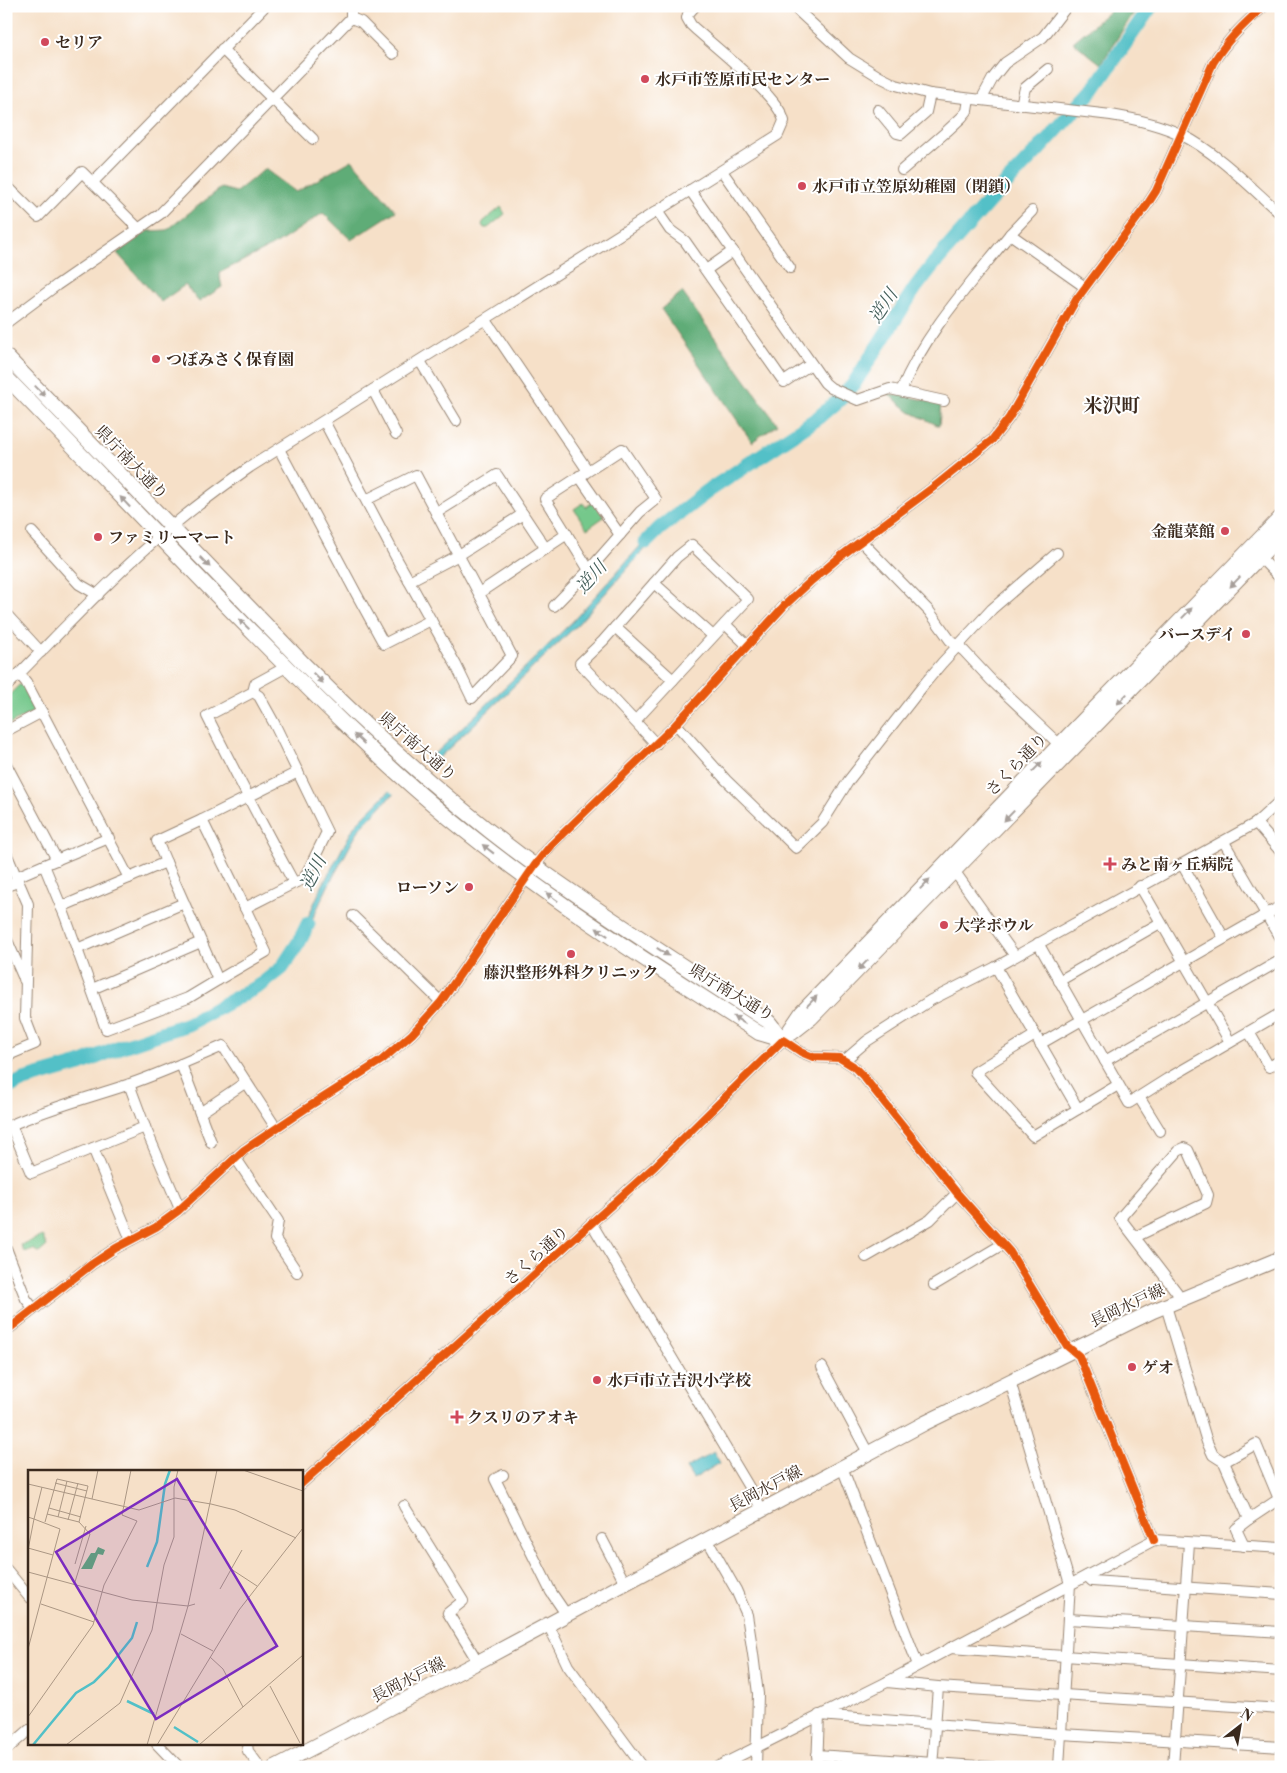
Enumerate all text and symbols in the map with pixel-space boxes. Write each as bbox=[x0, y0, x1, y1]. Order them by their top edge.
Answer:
place label: セリア bbox=[55, 33, 103, 53]
marker: セリア bbox=[39, 36, 51, 48]
place label: 水戸市笠原市民センター bbox=[655, 70, 830, 90]
marker: 水戸市笠原市民センター bbox=[639, 73, 651, 85]
place label: 水戸市立笠原幼稚園（閉鎖） bbox=[812, 177, 1020, 197]
marker: 水戸市立笠原幼稚園（閉鎖） bbox=[796, 180, 808, 192]
water label: 逆川 bbox=[864, 283, 904, 328]
place label: つぼみさく保育園 bbox=[166, 350, 294, 370]
marker: つぼみさく保育園 bbox=[150, 353, 162, 365]
one-way arrow bbox=[34, 385, 46, 397]
district label: 米沢町 bbox=[1083, 394, 1141, 418]
street label: 県庁南大通り bbox=[91, 421, 172, 504]
one-way arrow bbox=[119, 496, 131, 508]
place label: 金龍菜館 bbox=[1151, 522, 1215, 542]
marker: 金龍菜館 bbox=[1219, 525, 1231, 537]
place label: ファミリーマート bbox=[108, 528, 236, 548]
marker: ファミリーマート bbox=[92, 531, 104, 543]
water label: 逆川 bbox=[571, 555, 613, 598]
one-way arrow bbox=[199, 556, 211, 568]
one-way arrow bbox=[1229, 576, 1241, 588]
one-way arrow bbox=[1181, 607, 1193, 619]
one-way arrow bbox=[238, 618, 250, 630]
place label: バースデイ bbox=[1158, 625, 1236, 645]
marker: バースデイ bbox=[1240, 628, 1252, 640]
one-way arrow bbox=[312, 672, 324, 684]
one-way arrow bbox=[1116, 693, 1128, 705]
street label: 県庁南大通り bbox=[375, 708, 460, 786]
street label: さくら通り bbox=[982, 729, 1052, 800]
one-way arrow bbox=[354, 733, 366, 745]
one-way arrow bbox=[1031, 761, 1043, 773]
one-way arrow bbox=[1003, 810, 1015, 822]
one-way arrow bbox=[482, 843, 495, 854]
water label: 逆川 bbox=[295, 850, 333, 894]
place label: みと南ヶ丘病院 bbox=[1121, 855, 1233, 875]
marker: みと南ヶ丘病院 bbox=[1103, 857, 1117, 871]
place label: ローソン bbox=[396, 878, 459, 898]
one-way arrow bbox=[919, 878, 931, 890]
marker: ローソン bbox=[463, 881, 475, 893]
one-way arrow bbox=[545, 892, 558, 902]
place label: 大学ボウル bbox=[954, 916, 1034, 936]
marker: 大学ボウル bbox=[938, 919, 950, 931]
one-way arrow bbox=[595, 927, 609, 937]
one-way arrow bbox=[656, 947, 669, 956]
marker: 藤沢整形外科クリニック bbox=[565, 948, 577, 960]
one-way arrow bbox=[857, 959, 869, 971]
street label: 県庁南大通り bbox=[685, 960, 778, 1026]
place label: 藤沢整形外科クリニック bbox=[483, 963, 659, 983]
one-way arrow bbox=[806, 996, 818, 1008]
one-way arrow bbox=[732, 1015, 746, 1024]
street label: さくら通り bbox=[500, 1222, 573, 1290]
street label: 長岡水戸線 bbox=[1087, 1280, 1168, 1332]
place label: ゲオ bbox=[1142, 1358, 1174, 1378]
marker: ゲオ bbox=[1126, 1361, 1138, 1373]
place label: 水戸市立吉沢小学校 bbox=[607, 1371, 752, 1391]
marker: 水戸市立吉沢小学校 bbox=[591, 1374, 603, 1386]
place label: クスリのアオキ bbox=[467, 1408, 579, 1428]
marker: クスリのアオキ bbox=[451, 1411, 463, 1423]
street label: 長岡水戸線 bbox=[725, 1461, 805, 1516]
inset map bbox=[28, 1470, 302, 1746]
street label: 長岡水戸線 bbox=[368, 1653, 449, 1707]
north arrow bbox=[1214, 1700, 1264, 1750]
text: N bbox=[1237, 1705, 1256, 1726]

